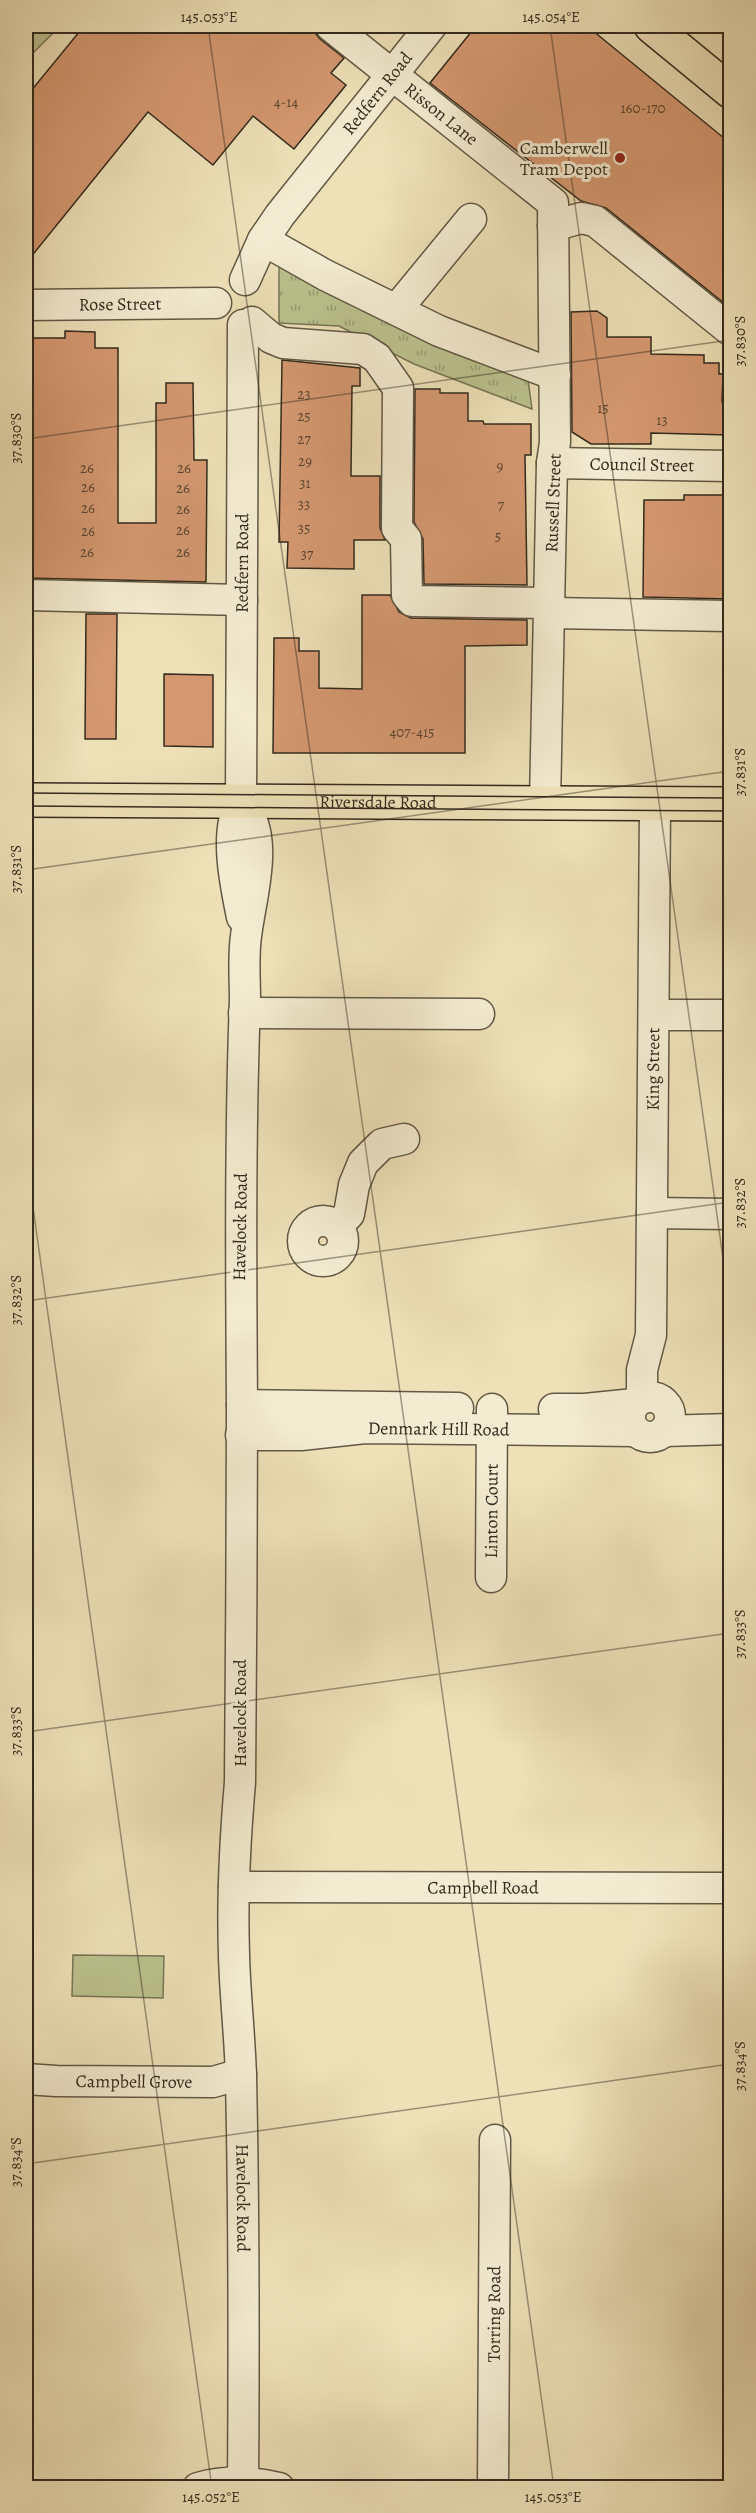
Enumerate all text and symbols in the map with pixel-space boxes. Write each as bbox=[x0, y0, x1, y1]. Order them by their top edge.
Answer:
text: 145.053°E bbox=[180, 7, 238, 27]
text: 145.054°E bbox=[522, 7, 580, 27]
street label: Redfern Road bbox=[337, 46, 418, 140]
street label: Risson Lane bbox=[399, 77, 483, 151]
house number: 4-14 bbox=[274, 92, 298, 112]
house number: 160-170 bbox=[620, 98, 666, 118]
place label: Camberwell Tram Depot bbox=[520, 136, 609, 181]
marker: Camberwell Tram Depot bbox=[613, 151, 627, 165]
street label: Rose Street bbox=[79, 292, 162, 316]
text: 37.830°S bbox=[730, 315, 750, 367]
house number: 23 bbox=[297, 384, 311, 404]
house number: 15 bbox=[597, 398, 609, 418]
house number: 25 bbox=[297, 406, 311, 426]
house number: 13 bbox=[656, 410, 668, 430]
text: 37.830°S bbox=[6, 412, 26, 464]
house number: 27 bbox=[297, 429, 311, 449]
house number: 29 bbox=[298, 451, 312, 471]
street label: Council Street bbox=[590, 452, 695, 477]
street label: Russell Street bbox=[539, 453, 567, 553]
house number: 9 bbox=[497, 456, 504, 476]
house number: 26 bbox=[80, 458, 94, 478]
house number: 26 bbox=[177, 458, 191, 478]
house number: 31 bbox=[299, 473, 311, 493]
house number: 26 bbox=[81, 477, 95, 497]
house number: 26 bbox=[176, 478, 190, 498]
house number: 33 bbox=[298, 494, 310, 514]
house number: 7 bbox=[498, 495, 505, 515]
house number: 26 bbox=[81, 498, 95, 518]
house number: 26 bbox=[176, 499, 190, 519]
street label: Redfern Road bbox=[230, 513, 254, 613]
house number: 35 bbox=[298, 518, 310, 538]
house number: 26 bbox=[176, 520, 190, 540]
house number: 26 bbox=[81, 521, 95, 541]
house number: 5 bbox=[495, 526, 501, 546]
house number: 26 bbox=[80, 542, 94, 562]
house number: 26 bbox=[176, 542, 190, 562]
house number: 37 bbox=[301, 544, 314, 564]
house number: 407-415 bbox=[389, 722, 435, 742]
text: 37.831°S bbox=[730, 748, 750, 796]
street label: Riversdale Road bbox=[319, 790, 437, 814]
text: 37.831°S bbox=[6, 845, 26, 893]
street label: King Street bbox=[641, 1027, 665, 1111]
street label: Havelock Road bbox=[227, 1172, 253, 1281]
text: 37.832°S bbox=[730, 1178, 750, 1228]
text: 37.832°S bbox=[6, 1275, 26, 1325]
street label: Denmark Hill Road bbox=[368, 1416, 510, 1442]
street label: Linton Court bbox=[479, 1463, 504, 1559]
text: 37.833°S bbox=[730, 1609, 750, 1659]
street label: Havelock Road bbox=[228, 1659, 252, 1767]
text: 37.833°S bbox=[6, 1706, 26, 1756]
street label: Campbell Road bbox=[427, 1875, 539, 1900]
text: 37.834°S bbox=[730, 2041, 750, 2091]
street label: Campbell Grove bbox=[76, 2069, 192, 2094]
text: 37.834°S bbox=[6, 2137, 26, 2187]
street label: Havelock Road bbox=[230, 2144, 255, 2253]
street label: Torring Road bbox=[482, 2265, 506, 2362]
text: 145.052°E bbox=[182, 2487, 240, 2507]
text: 145.053°E bbox=[524, 2487, 582, 2507]

